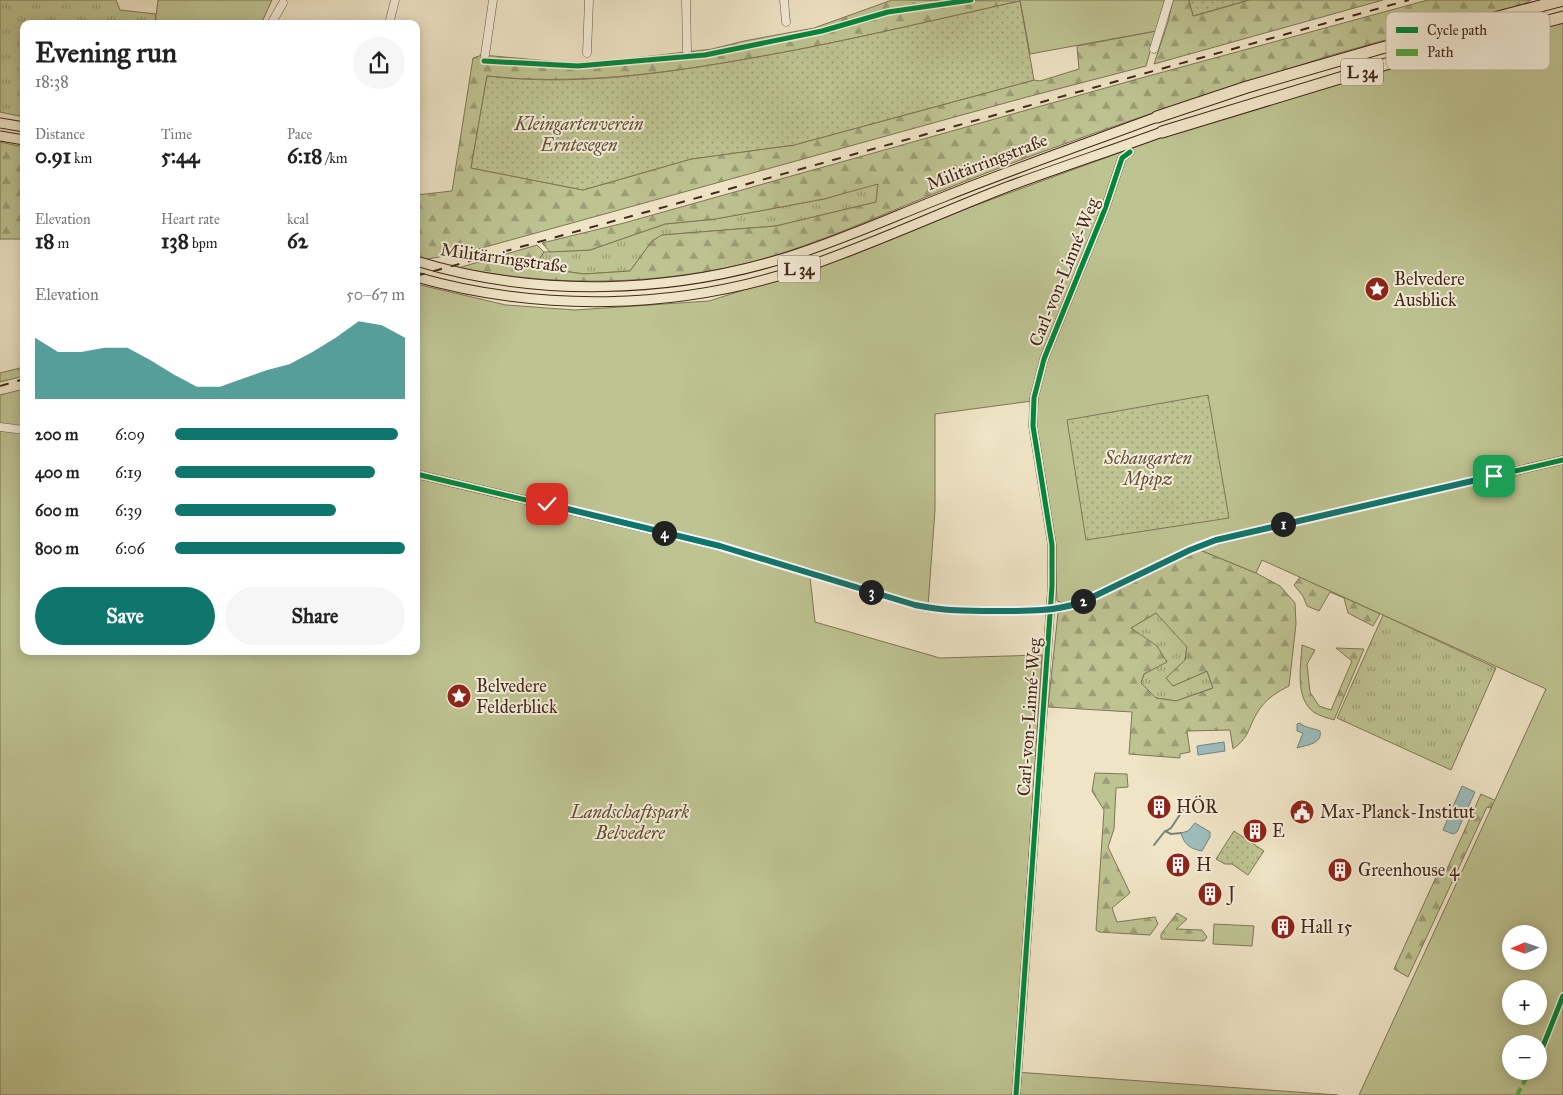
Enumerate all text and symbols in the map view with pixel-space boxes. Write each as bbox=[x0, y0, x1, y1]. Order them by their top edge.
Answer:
legend bbox=[1386, 12, 1550, 70]
text: Cycle path bbox=[1427, 22, 1487, 39]
text: Evening run bbox=[35, 35, 177, 70]
button: share bbox=[353, 37, 405, 89]
text: Path bbox=[1427, 44, 1454, 61]
road number: L 34 bbox=[1341, 58, 1383, 86]
text: 18:38 bbox=[35, 72, 69, 91]
park label: Kleingartenverein Erntesegen bbox=[514, 113, 644, 156]
text: Distance bbox=[35, 126, 85, 143]
text: Time bbox=[161, 126, 192, 143]
text: Pace bbox=[287, 126, 312, 143]
street label: Militärringstraße bbox=[923, 129, 1051, 196]
text: 0.91 bbox=[35, 143, 71, 169]
text: 5:44 bbox=[161, 143, 199, 169]
text: 6:18 bbox=[287, 143, 323, 169]
text: km bbox=[71, 150, 92, 167]
text: /km bbox=[323, 150, 348, 167]
street label: Carl-von-Linné-Weg bbox=[1024, 194, 1105, 350]
text: Elevation bbox=[35, 211, 91, 228]
text: Heart rate bbox=[161, 211, 220, 228]
text: kcal bbox=[287, 211, 309, 228]
text: 18 bbox=[35, 228, 54, 254]
text: 138 bbox=[161, 228, 189, 254]
text: 62 bbox=[287, 228, 308, 254]
text: m bbox=[54, 235, 69, 252]
text: bpm bbox=[189, 235, 217, 252]
street label: Militärringstraße bbox=[439, 238, 569, 279]
road number: L 34 bbox=[778, 255, 820, 282]
place label: Belvedere Ausblick bbox=[1393, 268, 1465, 311]
place icon: Belvedere Ausblick bbox=[1364, 276, 1390, 302]
text: Elevation bbox=[35, 285, 99, 304]
text: 50–67 m bbox=[346, 285, 405, 304]
text: 200 m bbox=[35, 425, 78, 444]
text: 6:09 bbox=[115, 425, 145, 444]
park label: Schaugarten Mpipz bbox=[1103, 447, 1192, 491]
pin bbox=[1473, 455, 1515, 497]
icon: arrive bbox=[1480, 462, 1508, 490]
text: 400 m bbox=[35, 463, 79, 482]
text: 6:19 bbox=[115, 463, 142, 482]
pin bbox=[526, 483, 568, 525]
icon: check bbox=[533, 490, 561, 518]
text: 600 m bbox=[35, 501, 79, 520]
text: 6:39 bbox=[115, 501, 142, 520]
pin: 1 bbox=[1270, 512, 1296, 536]
text: 1 bbox=[1281, 516, 1286, 533]
pin: 4 bbox=[652, 520, 676, 546]
text: 4 bbox=[661, 525, 668, 542]
text: 800 m bbox=[35, 539, 79, 558]
text: 6:06 bbox=[115, 539, 145, 558]
pin: 3 bbox=[858, 580, 884, 604]
text: 3 bbox=[869, 584, 874, 601]
button: Save bbox=[35, 587, 215, 645]
button: Share bbox=[225, 587, 405, 645]
pin: 2 bbox=[1070, 588, 1096, 614]
text: 2 bbox=[1080, 593, 1087, 610]
street label: Carl-von-Linné-Weg bbox=[1012, 637, 1047, 797]
place label: Belvedere Felderblick bbox=[476, 675, 558, 718]
place icon: Belvedere Felderblick bbox=[446, 683, 472, 709]
building icon: HÖR bbox=[1146, 794, 1172, 820]
place label: HÖR bbox=[1176, 795, 1219, 818]
public building icon: Max-Planck-Institut bbox=[1289, 799, 1315, 825]
park label: Landschaftspark Belvedere bbox=[570, 801, 689, 844]
place label: Max-Planck-Institut bbox=[1320, 801, 1476, 823]
building icon: E bbox=[1242, 818, 1268, 844]
place label: E bbox=[1272, 820, 1285, 842]
building icon: H bbox=[1165, 852, 1191, 878]
place label: H bbox=[1196, 854, 1212, 876]
building icon: Greenhouse 4 bbox=[1327, 857, 1353, 883]
place label: Greenhouse 4 bbox=[1358, 859, 1460, 881]
building icon: J bbox=[1197, 881, 1223, 907]
place label: J bbox=[1226, 883, 1236, 906]
building icon: Hall 15 bbox=[1270, 914, 1296, 940]
place label: Hall 15 bbox=[1300, 916, 1353, 938]
north arrow bbox=[1502, 925, 1548, 970]
map controls bbox=[1502, 925, 1547, 1080]
button: + bbox=[1502, 980, 1547, 1025]
button: − bbox=[1502, 1035, 1547, 1080]

